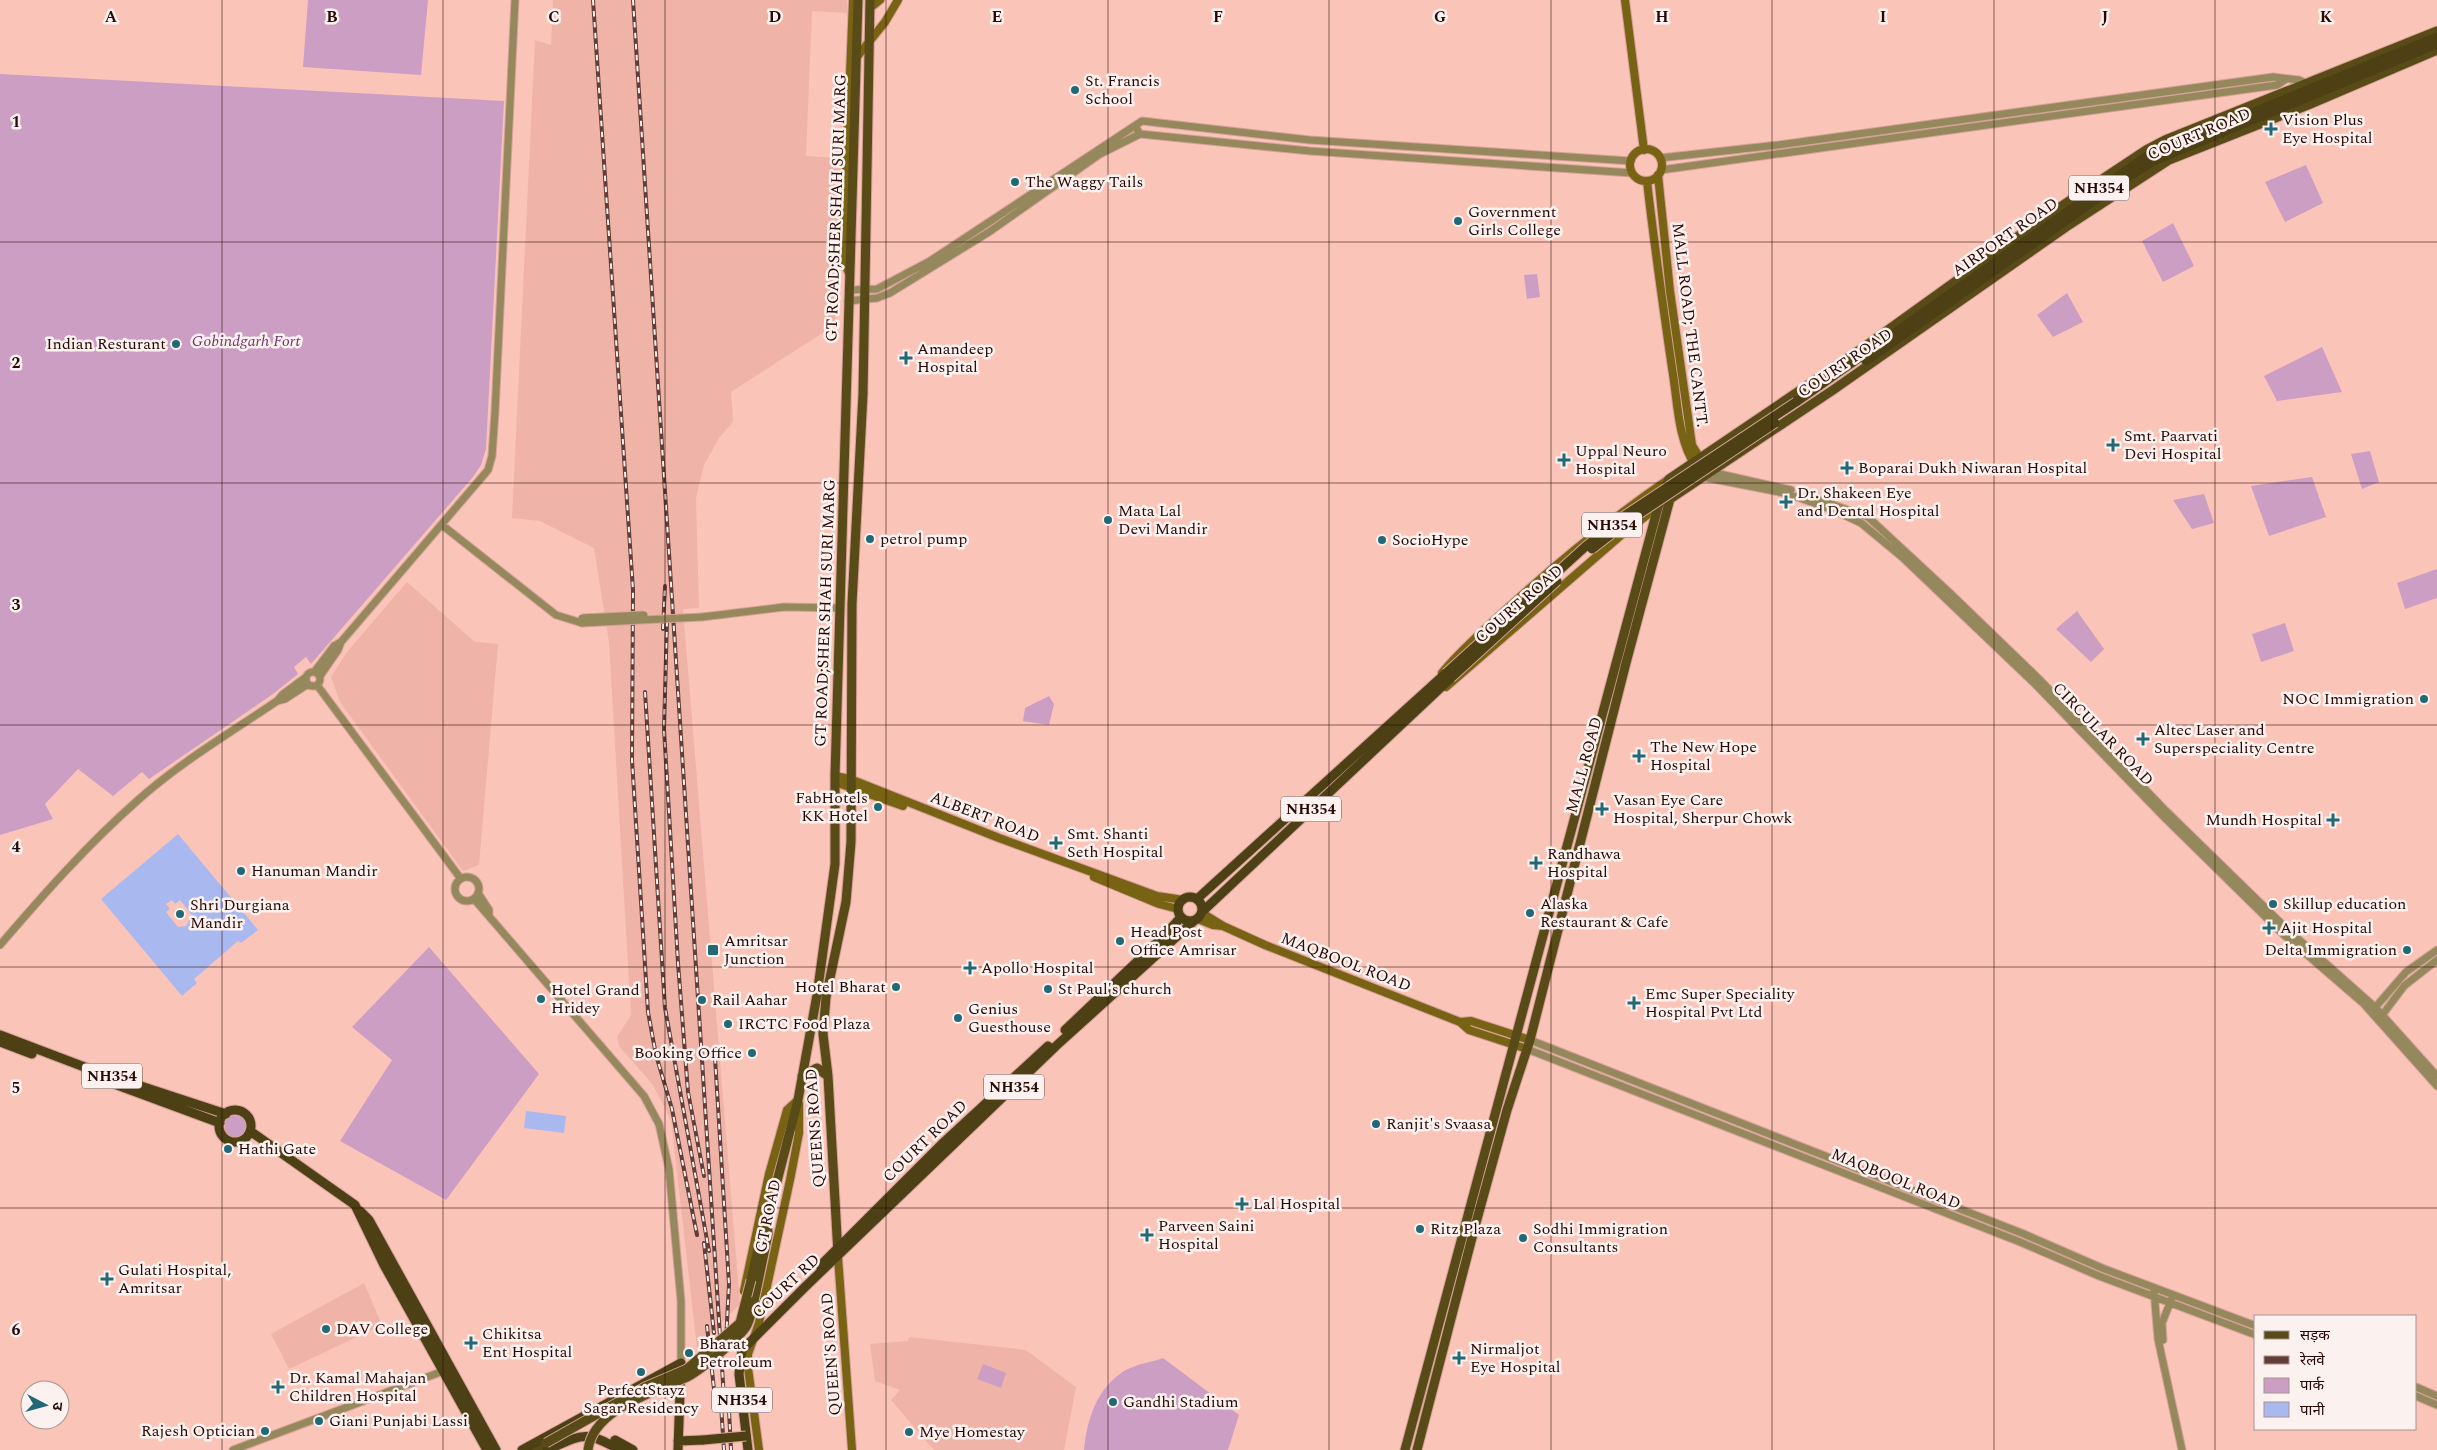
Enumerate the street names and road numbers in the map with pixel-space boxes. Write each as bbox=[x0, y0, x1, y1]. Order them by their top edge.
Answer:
street label: GT ROAD;SHER SHAH SURI MARG bbox=[819, 74, 853, 342]
street label: COURT ROAD bbox=[2144, 101, 2254, 167]
road number: NH354 bbox=[2069, 176, 2129, 200]
street label: AIRPORT ROAD bbox=[1947, 191, 2063, 283]
street label: MALL ROAD; THE CANTT. bbox=[1666, 222, 1714, 428]
street label: COURT ROAD bbox=[1793, 322, 1897, 404]
street label: GT ROAD;SHER SHAH SURI MARG bbox=[808, 479, 842, 747]
road number: NH354 bbox=[1582, 512, 1642, 538]
street label: COURT ROAD bbox=[1470, 559, 1568, 649]
street label: CIRCULAR ROAD bbox=[2047, 677, 2159, 791]
street label: MALL ROAD bbox=[1560, 714, 1608, 816]
street label: ALBERT ROAD bbox=[927, 785, 1043, 849]
road number: NH354 bbox=[1281, 796, 1341, 822]
street label: MAQBOOL ROAD bbox=[1277, 926, 1415, 998]
road number: NH354 bbox=[82, 1064, 142, 1088]
street label: QUEENS ROAD bbox=[799, 1068, 831, 1188]
road number: NH354 bbox=[984, 1074, 1044, 1100]
street label: COURT ROAD bbox=[877, 1094, 973, 1188]
street label: MAQBOOL ROAD bbox=[1828, 1142, 1964, 1216]
street label: GT ROAD bbox=[749, 1177, 787, 1255]
street label: COURT RD bbox=[747, 1248, 825, 1324]
street label: QUEEN'S ROAD bbox=[815, 1292, 847, 1416]
road number: NH354 bbox=[712, 1388, 772, 1412]

